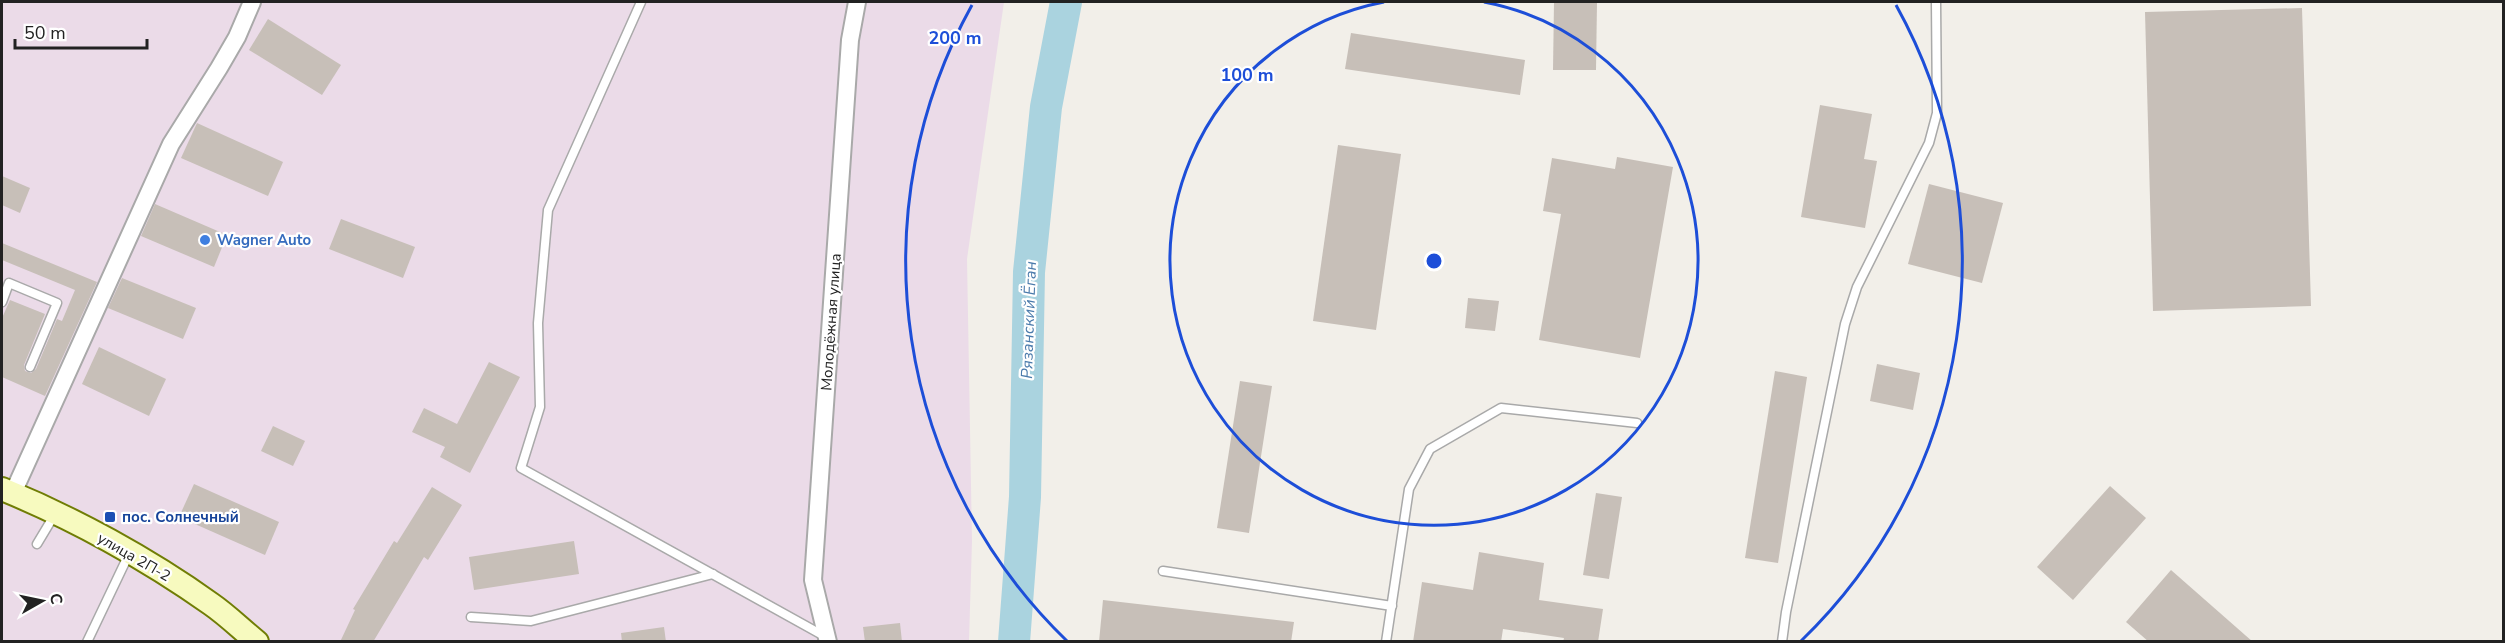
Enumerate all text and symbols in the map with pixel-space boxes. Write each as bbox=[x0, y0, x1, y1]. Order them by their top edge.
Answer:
scale bar bbox=[15, 12, 147, 50]
text: 50 m bbox=[24, 21, 66, 45]
text: 200 m bbox=[928, 26, 982, 50]
text: 100 m bbox=[1220, 63, 1274, 87]
place label: Wagner Auto bbox=[217, 230, 311, 250]
marker: Wagner Auto bbox=[198, 233, 212, 247]
centre of rings bbox=[1424, 251, 1444, 271]
street label: Молодёжная улица bbox=[816, 253, 846, 391]
water label: Рязанский Ёган bbox=[1016, 261, 1042, 379]
place label: пос. Солнечный bbox=[122, 507, 239, 527]
marker: пос. Солнечный bbox=[103, 510, 117, 524]
street label: улица 2П-2 bbox=[94, 528, 174, 586]
north arrow bbox=[12, 571, 72, 631]
text: С bbox=[44, 592, 68, 606]

